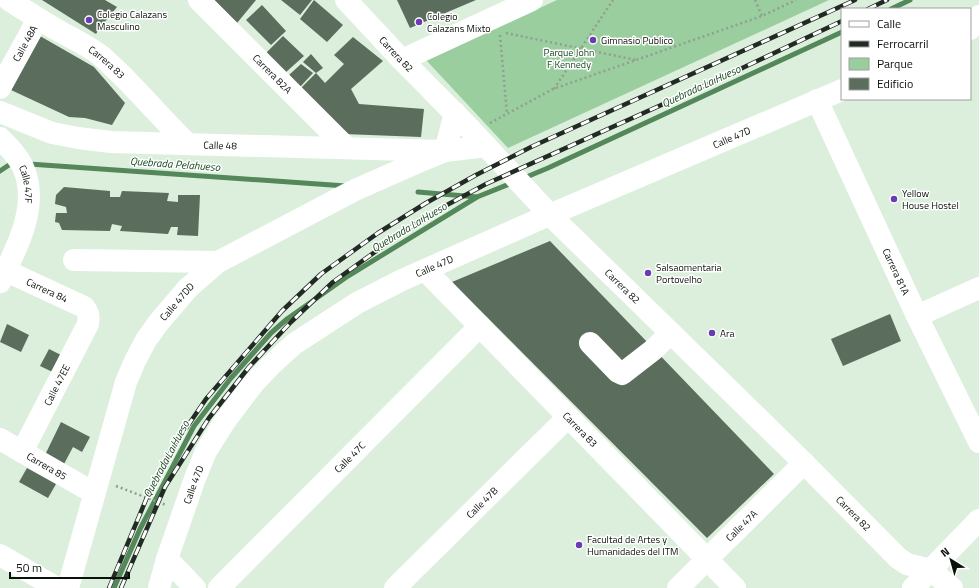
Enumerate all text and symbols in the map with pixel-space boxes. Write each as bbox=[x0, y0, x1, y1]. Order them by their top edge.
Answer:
place label: Colegio Calazans Masculino bbox=[97, 7, 167, 34]
legend bbox=[841, 8, 971, 100]
place label: Colegio Calazans Mixto bbox=[427, 9, 490, 36]
text: Calle bbox=[877, 14, 901, 33]
marker: Colegio Calazans Masculino bbox=[84, 15, 94, 25]
marker: Colegio Calazans Mixto bbox=[414, 17, 424, 27]
street label: Calle 48A bbox=[8, 22, 41, 64]
street label: Carrera 82 bbox=[376, 33, 417, 75]
place label: Gimnasio Publico bbox=[601, 33, 673, 48]
text: Ferrocarril bbox=[877, 34, 929, 53]
marker: Gimnasio Publico bbox=[588, 35, 598, 45]
street label: Carrera 83 bbox=[86, 42, 129, 82]
park label: Parque John F Kennedy bbox=[544, 45, 594, 72]
street label: Carrera 82A bbox=[249, 50, 296, 97]
text: Parque bbox=[877, 54, 913, 73]
water label: Quebrada La Hueso bbox=[659, 60, 744, 111]
text: Edificio bbox=[877, 74, 913, 93]
street label: Calle 47D bbox=[710, 122, 753, 152]
street label: Calle 48 bbox=[203, 137, 238, 153]
water label: Quebrada Pelahueso bbox=[129, 153, 221, 175]
street label: Calle 47F bbox=[15, 163, 36, 204]
place label: Yellow House Hostel bbox=[902, 186, 959, 213]
marker: Yellow House Hostel bbox=[889, 194, 899, 204]
water label: Quebrada La Hueso bbox=[368, 198, 450, 256]
street label: Carrera 81A bbox=[879, 246, 914, 297]
street label: Calle 47D bbox=[413, 251, 455, 281]
place label: Salsaomentaria Portovelho bbox=[656, 260, 722, 287]
street label: Carrera 82 bbox=[602, 265, 644, 307]
marker: Salsaomentaria Portovelho bbox=[643, 268, 653, 278]
street label: Carrera 84 bbox=[24, 274, 71, 306]
street label: Calle 47DD bbox=[156, 279, 197, 324]
place label: Ara bbox=[720, 326, 734, 341]
marker: Ara bbox=[707, 328, 717, 338]
street label: Calle 47EE bbox=[40, 361, 74, 408]
street label: Carrera 83 bbox=[559, 408, 601, 450]
water label: Quebrada La Hueso bbox=[139, 417, 193, 500]
street label: Calle 47C bbox=[330, 437, 369, 476]
street label: Carrera 85 bbox=[24, 448, 70, 484]
street label: Calle 47D bbox=[179, 463, 207, 506]
street label: Calle 47B bbox=[462, 483, 501, 522]
street label: Carrera 82 bbox=[833, 492, 875, 534]
street label: Calle 47A bbox=[722, 506, 761, 545]
place label: Facultad de Artes y Humanidades del ITM bbox=[587, 532, 678, 559]
marker: Facultad de Artes y Humanidades del ITM bbox=[574, 540, 584, 550]
north arrow bbox=[931, 540, 971, 580]
text: N bbox=[937, 543, 953, 561]
scale bar bbox=[10, 554, 129, 580]
text: 50 m bbox=[16, 558, 42, 577]

